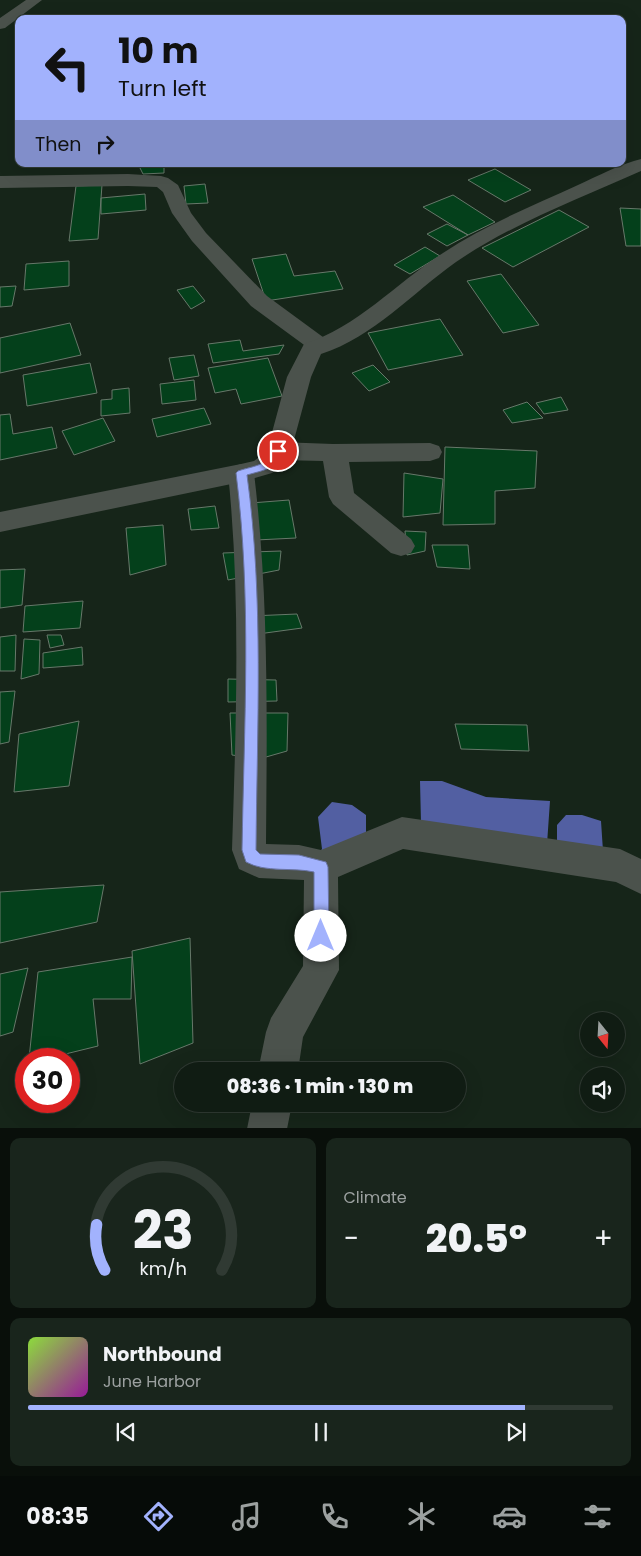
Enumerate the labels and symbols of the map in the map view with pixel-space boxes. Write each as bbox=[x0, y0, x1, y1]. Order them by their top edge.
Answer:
pin bbox=[257, 430, 299, 472]
position arrow bbox=[294, 909, 346, 961]
north arrow bbox=[580, 1012, 625, 1058]
speed limit sign: 30 bbox=[15, 1048, 80, 1113]

